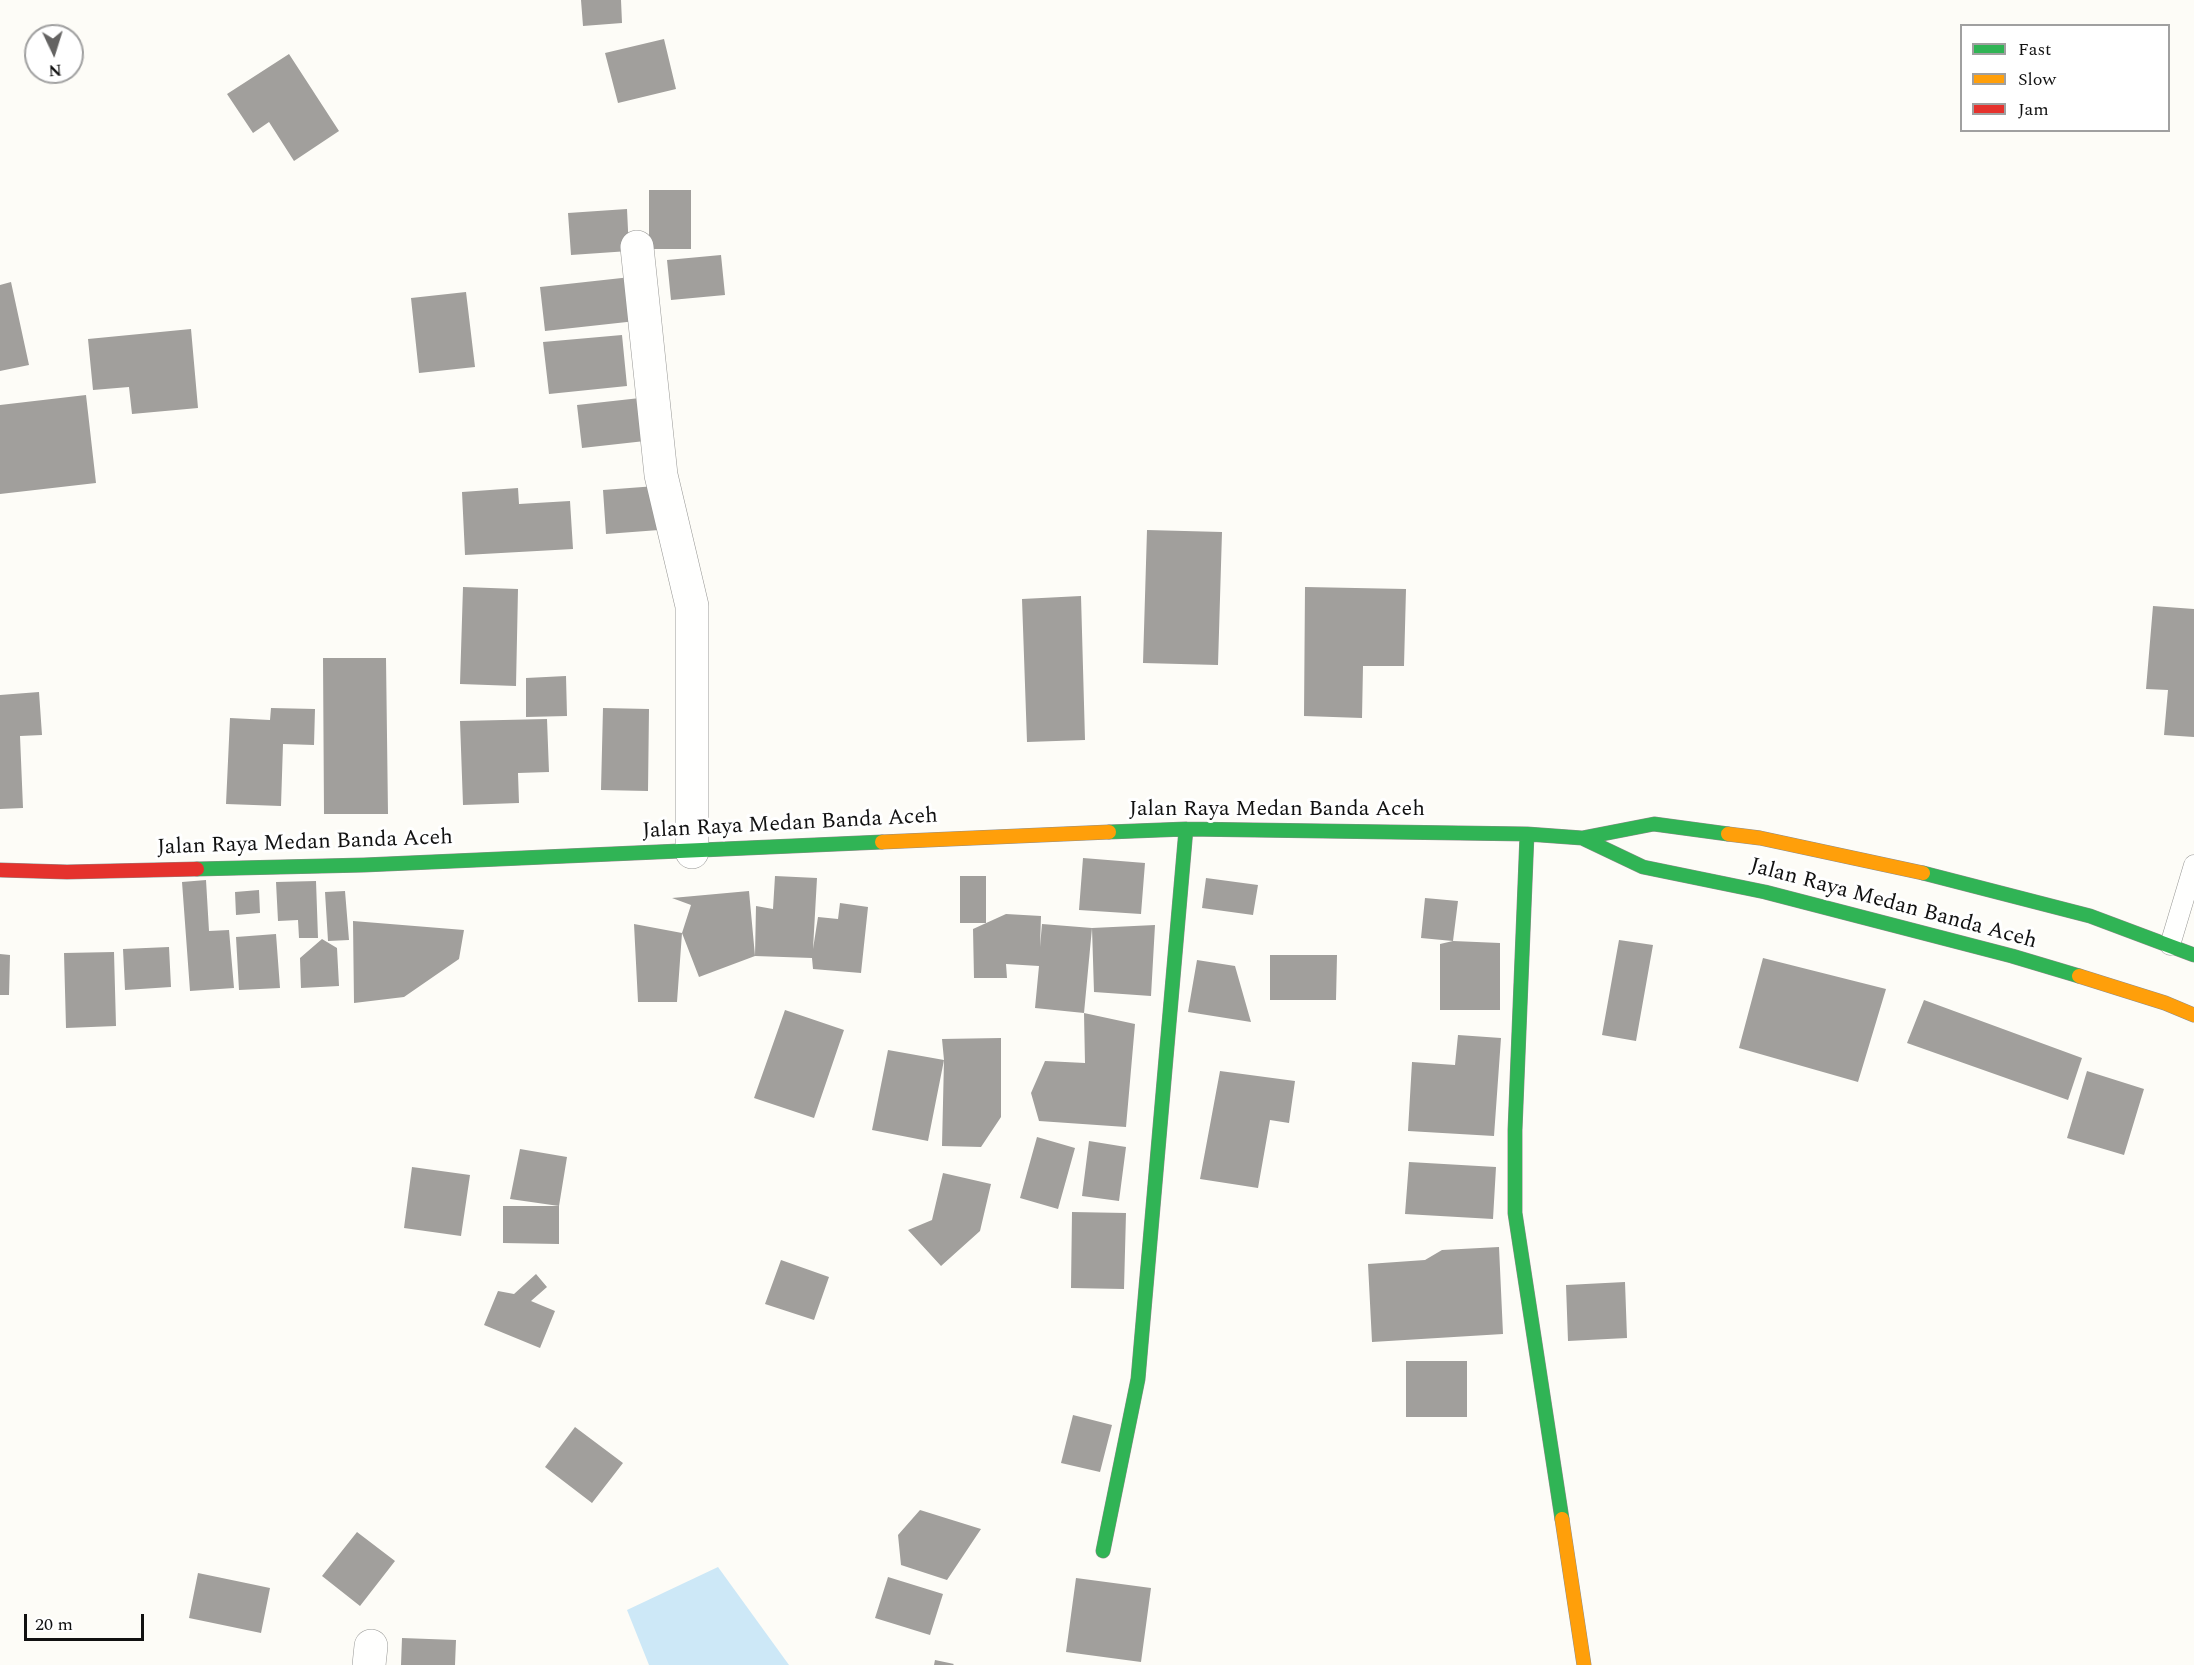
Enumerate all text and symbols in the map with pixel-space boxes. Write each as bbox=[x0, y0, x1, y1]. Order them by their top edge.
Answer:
north arrow bbox=[24, 24, 84, 84]
legend bbox=[1960, 24, 2170, 132]
text: Fast bbox=[2018, 36, 2051, 63]
text: N bbox=[48, 58, 62, 82]
text: Slow bbox=[2018, 66, 2056, 93]
text: Jam bbox=[2018, 96, 2049, 123]
street label: Jalan Raya Medan Banda Aceh bbox=[1129, 798, 1425, 824]
street label: Jalan Raya Medan Banda Aceh bbox=[641, 804, 939, 846]
street label: Jalan Raya Medan Banda Aceh bbox=[157, 826, 453, 862]
street label: Jalan Raya Medan Banda Aceh bbox=[1747, 854, 2039, 956]
scale bar bbox=[27, 1602, 147, 1640]
text: 20 m bbox=[35, 1611, 73, 1638]

